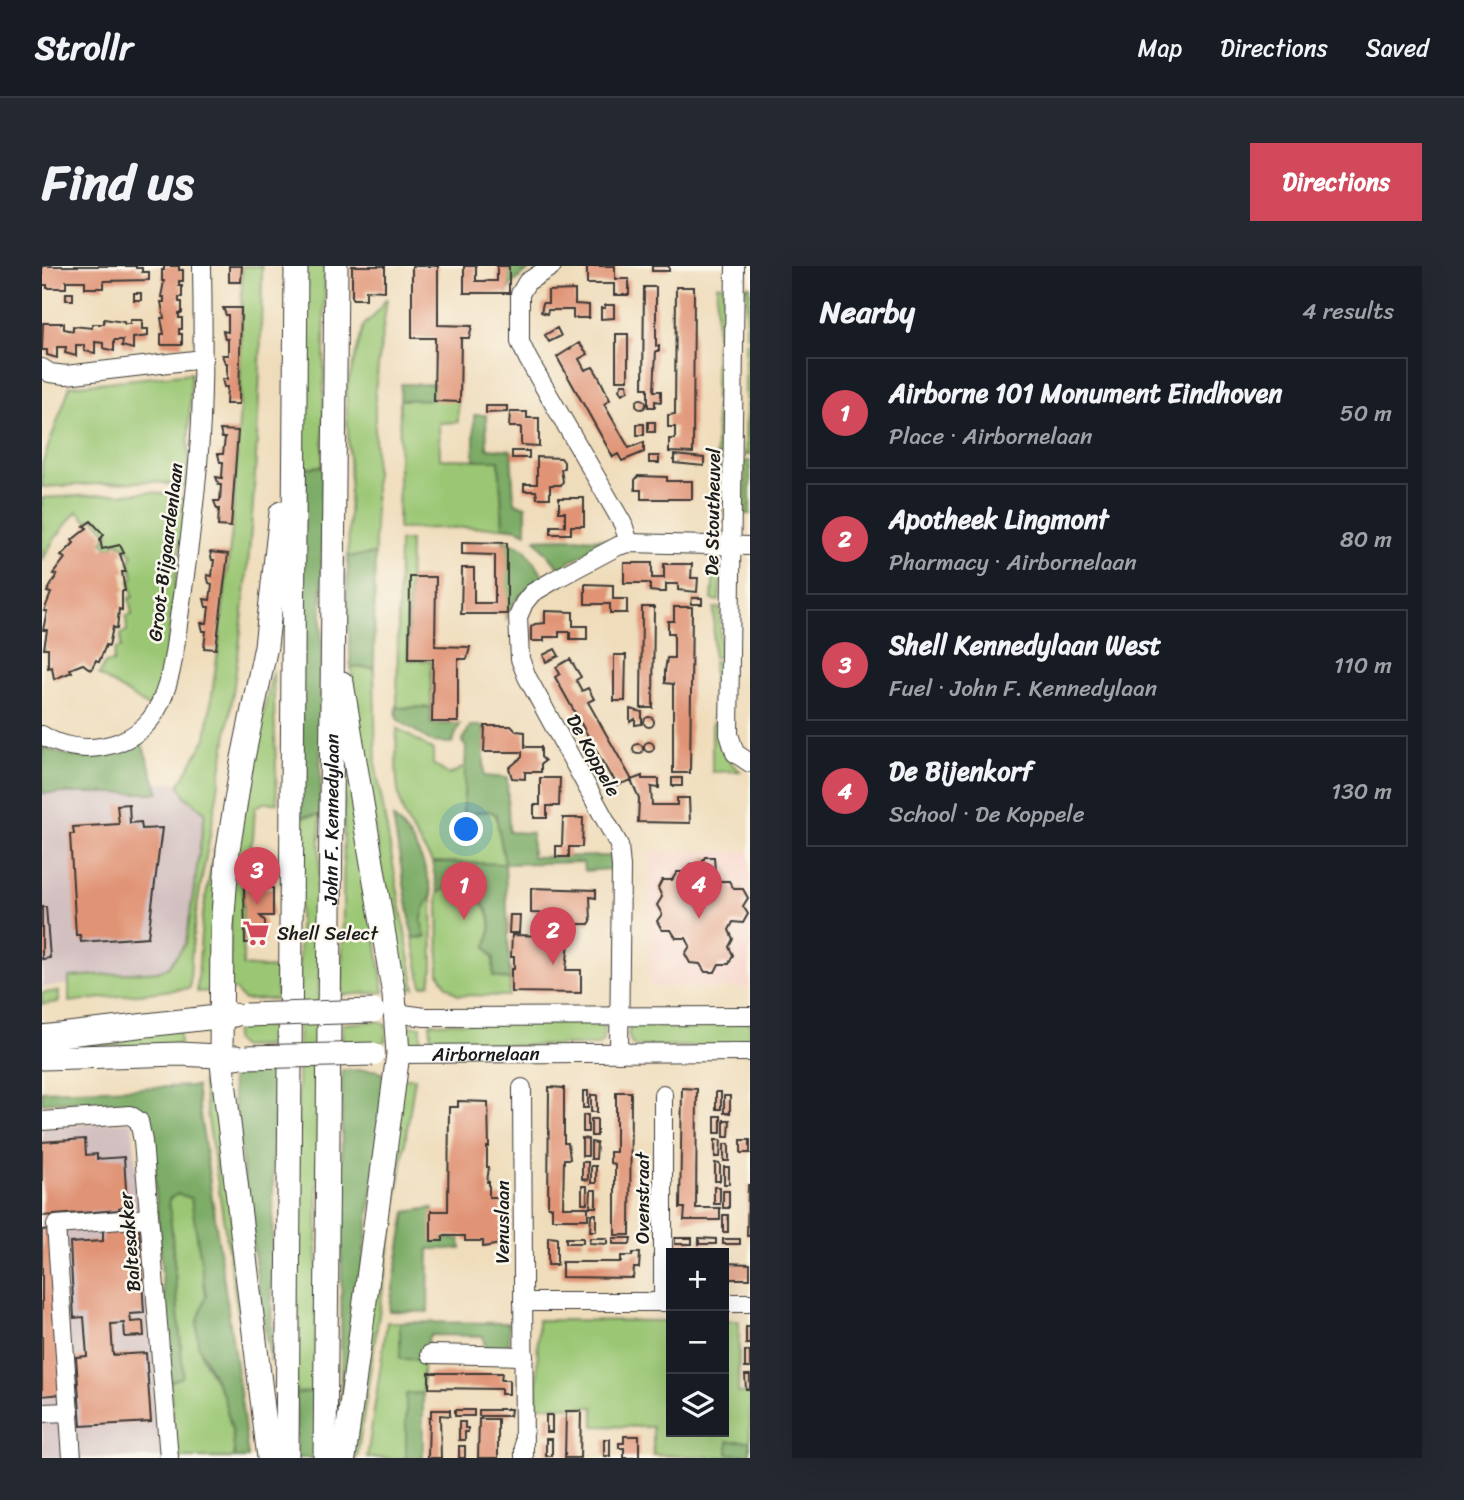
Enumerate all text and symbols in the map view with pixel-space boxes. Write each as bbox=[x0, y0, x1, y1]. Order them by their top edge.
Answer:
text: Strollr bbox=[35, 19, 133, 77]
text: Map bbox=[1138, 27, 1182, 69]
text: Directions bbox=[1220, 27, 1328, 69]
text: Saved bbox=[1366, 27, 1429, 69]
text: Find us bbox=[42, 139, 194, 226]
button: Directions bbox=[1250, 143, 1422, 221]
text: Nearby bbox=[820, 285, 915, 339]
text: 4 results bbox=[1302, 291, 1394, 332]
text: Airborne 101 Monument Eindhoven bbox=[889, 370, 1282, 416]
text: 1 bbox=[840, 393, 850, 434]
text: 50 m bbox=[1340, 393, 1392, 434]
text: Place · Airbornelaan bbox=[889, 416, 1092, 457]
street label: De Stoutheuvel bbox=[695, 447, 730, 576]
street label: Groot-Bijgaardenlaan bbox=[138, 461, 193, 643]
text: Apotheek Lingmont bbox=[889, 496, 1108, 542]
text: 2 bbox=[838, 519, 852, 560]
text: 80 m bbox=[1340, 519, 1392, 560]
text: Pharmacy · Airbornelaan bbox=[889, 542, 1137, 583]
text: Shell Kennedylaan West bbox=[889, 622, 1161, 668]
text: 3 bbox=[839, 645, 851, 686]
text: 110 m bbox=[1334, 645, 1392, 686]
text: Fuel · John F. Kennedylaan bbox=[889, 668, 1157, 709]
street label: De Koppele bbox=[557, 708, 630, 803]
street label: John F. Kennedylaan bbox=[314, 733, 349, 906]
text: De Bijenkorf bbox=[889, 748, 1032, 794]
text: 4 bbox=[838, 771, 852, 812]
text: 130 m bbox=[1331, 771, 1392, 812]
text: School · De Koppele bbox=[889, 794, 1085, 835]
your location bbox=[449, 812, 483, 846]
pin: 3 bbox=[234, 847, 280, 905]
pin: 4 bbox=[676, 861, 722, 919]
pin: 1 bbox=[441, 862, 487, 920]
pin: 2 bbox=[530, 907, 576, 965]
place label: Shell Select bbox=[277, 917, 379, 950]
supermarket icon: Shell Select bbox=[241, 918, 271, 948]
street label: Airbornelaan bbox=[431, 1037, 540, 1071]
street label: Ovenstraat bbox=[626, 1151, 659, 1244]
street label: Venuslaan bbox=[486, 1180, 519, 1264]
street label: Baltesakker bbox=[109, 1189, 150, 1293]
map controls bbox=[666, 1248, 729, 1437]
button: + bbox=[666, 1248, 729, 1311]
button: − bbox=[666, 1311, 729, 1374]
button: layers bbox=[666, 1374, 729, 1437]

